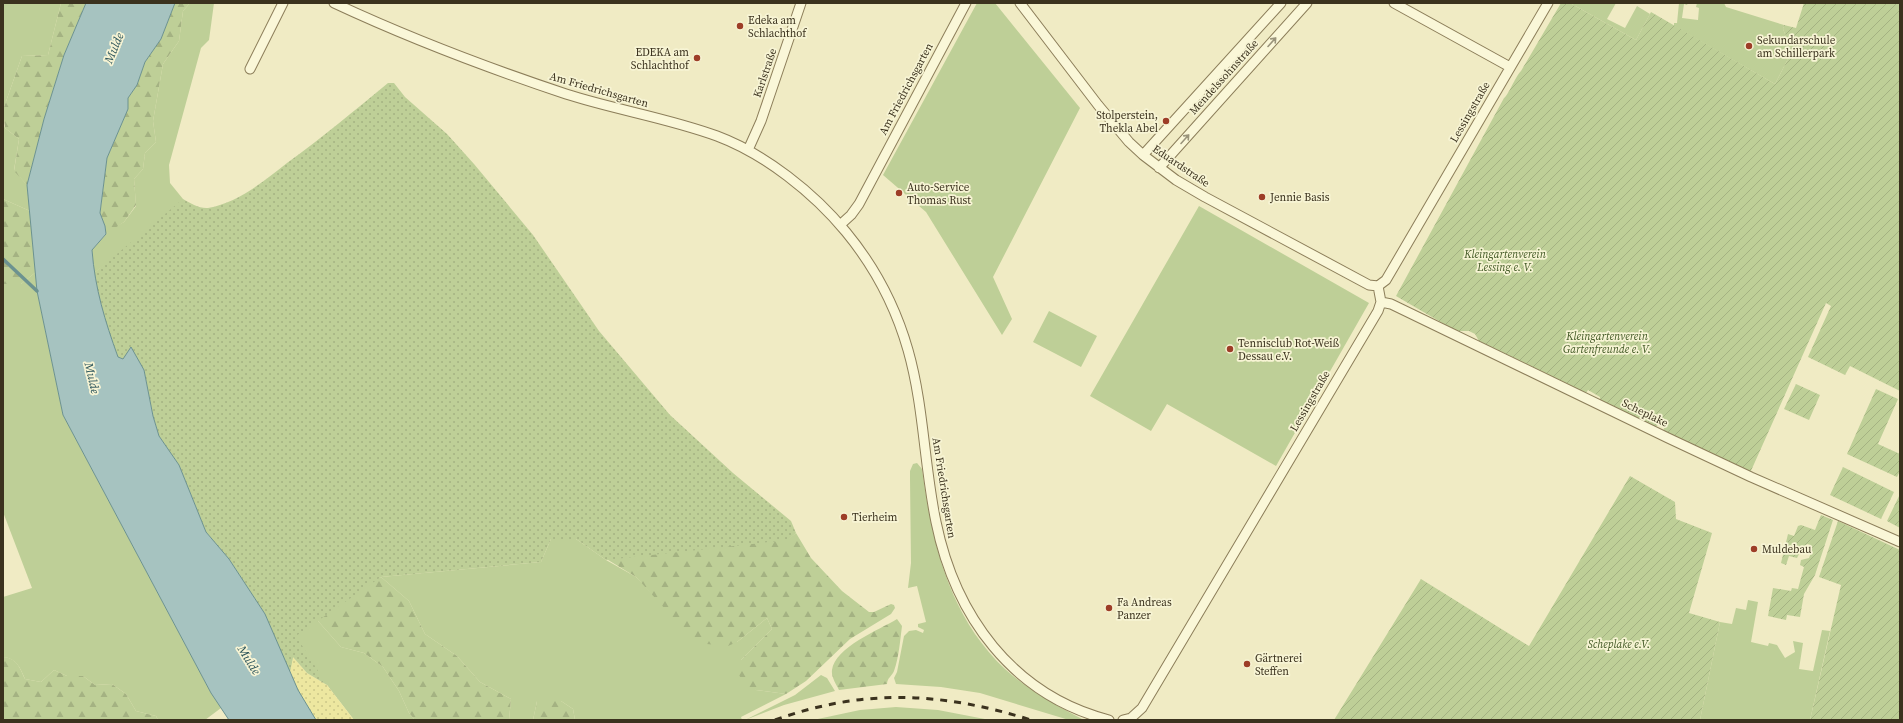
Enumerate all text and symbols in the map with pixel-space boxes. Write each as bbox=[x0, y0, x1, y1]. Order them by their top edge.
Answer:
place label: Edeka am Schlachthof bbox=[748, 13, 807, 41]
marker: Edeka am Schlachthof bbox=[735, 21, 745, 31]
water label: Mulde bbox=[100, 30, 128, 67]
place label: Sekundarschule am Schillerpark bbox=[1757, 33, 1836, 61]
street label: Mendelssohnstraße bbox=[1186, 36, 1262, 118]
one-way arrow bbox=[1267, 37, 1277, 47]
street label: Am Friedrichsgarten bbox=[875, 40, 937, 138]
marker: Sekundarschule am Schillerpark bbox=[1744, 41, 1754, 51]
place label: EDEKA am Schlachthof bbox=[631, 45, 690, 73]
street label: Karlstraße bbox=[750, 46, 781, 100]
marker: EDEKA am Schlachthof bbox=[692, 53, 702, 63]
street label: Am Friedrichsgarten bbox=[548, 69, 650, 111]
street label: Lessingstraße bbox=[1447, 78, 1494, 145]
place label: Stolperstein, Thekla Abel bbox=[1096, 108, 1158, 136]
marker: Stolperstein, Thekla Abel bbox=[1161, 116, 1171, 126]
one-way arrow bbox=[1181, 134, 1190, 144]
street label: Eduardstraße bbox=[1149, 141, 1213, 191]
place label: Auto-Service Thomas Rust bbox=[907, 180, 971, 208]
marker: Auto-Service Thomas Rust bbox=[894, 188, 904, 198]
place label: Jennie Basis bbox=[1269, 190, 1330, 205]
marker: Jennie Basis bbox=[1257, 192, 1267, 202]
park label: Kleingartenverein Lessing e. V. bbox=[1463, 247, 1547, 275]
park label: Kleingartenverein Gartenfreunde e. V. bbox=[1563, 329, 1651, 357]
place label: Tennisclub Rot-Weiß Dessau e.V. bbox=[1238, 336, 1340, 364]
marker: Tennisclub Rot-Weiß Dessau e.V. bbox=[1225, 344, 1235, 354]
water label: Mulde bbox=[80, 360, 103, 395]
street label: Lessingstraße bbox=[1287, 367, 1334, 434]
street label: Scheplake bbox=[1619, 395, 1671, 431]
street label: Am Friedrichsgarten bbox=[929, 436, 959, 540]
place label: Tierheim bbox=[852, 510, 898, 525]
marker: Tierheim bbox=[839, 512, 849, 522]
place label: Muldebau bbox=[1762, 542, 1812, 557]
marker: Muldebau bbox=[1749, 544, 1759, 554]
place label: Fa Andreas Panzer bbox=[1117, 595, 1172, 623]
marker: Fa Andreas Panzer bbox=[1104, 603, 1114, 613]
park label: Scheplake e.V. bbox=[1588, 637, 1650, 652]
water label: Mulde bbox=[233, 641, 264, 678]
place label: Gärtnerei Steffen bbox=[1255, 651, 1302, 679]
marker: Gärtnerei Steffen bbox=[1242, 659, 1252, 669]

